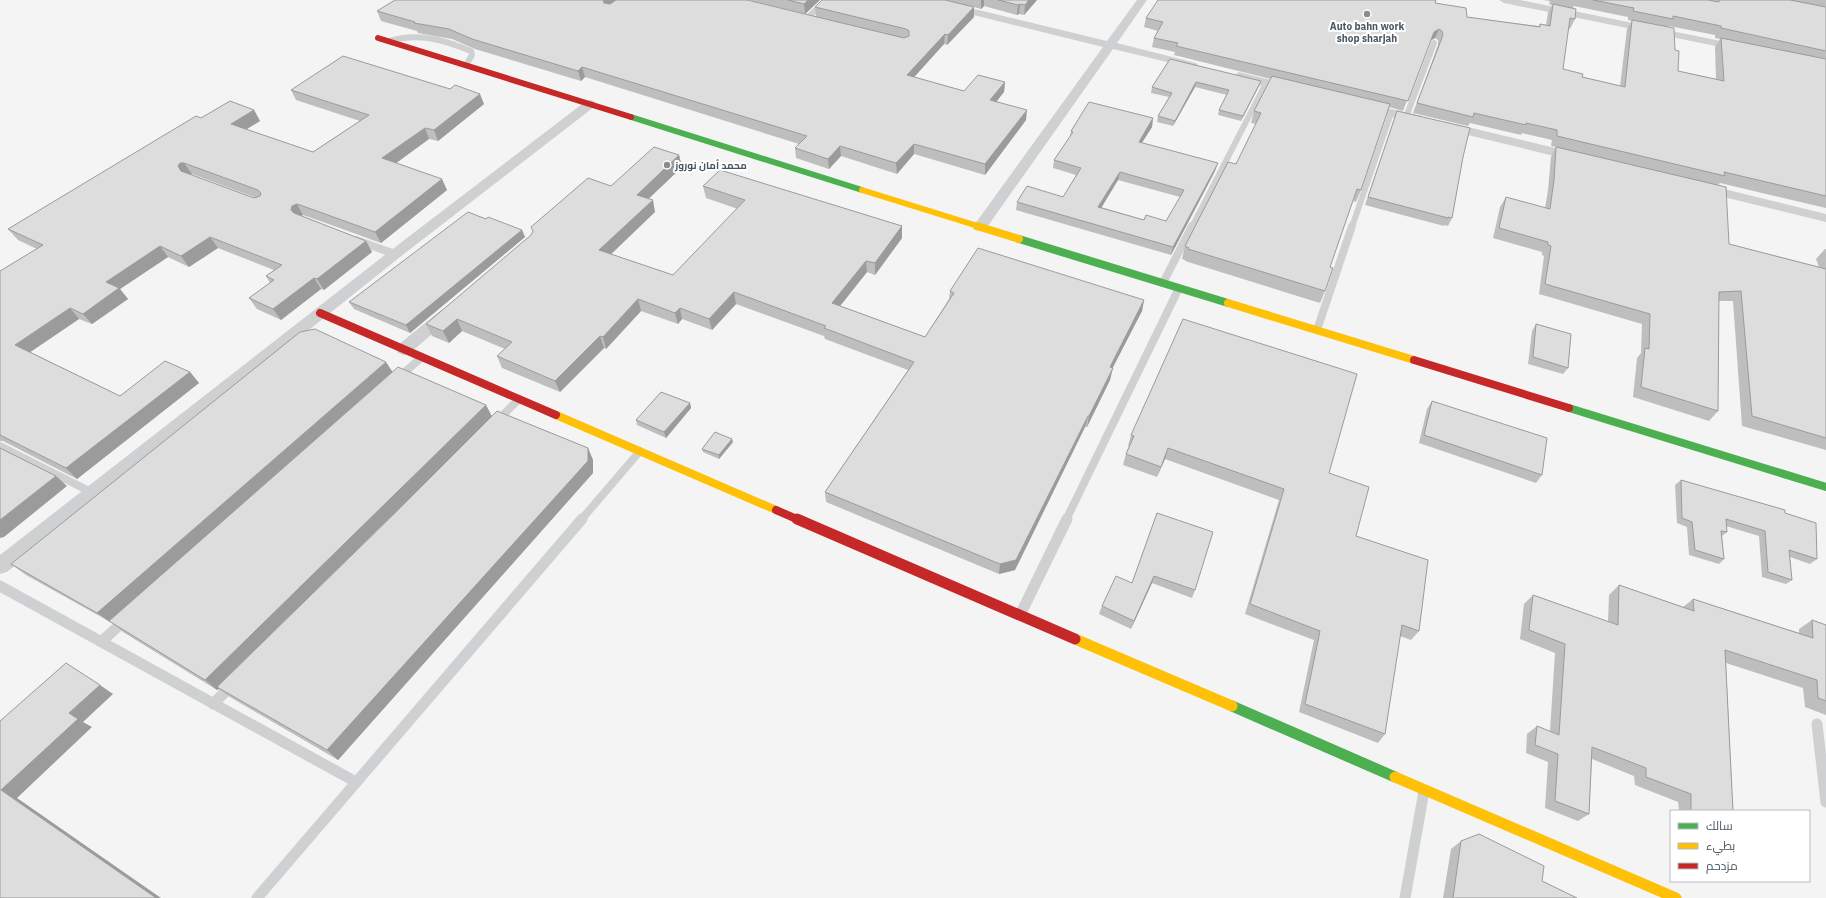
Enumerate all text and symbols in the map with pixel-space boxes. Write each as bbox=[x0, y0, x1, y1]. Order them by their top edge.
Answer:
marker: Auto bahn work shop sharjah bbox=[1362, 9, 1372, 19]
place label: Auto bahn work shop sharjah bbox=[1330, 20, 1404, 45]
place label: محمد أمان نوروز bbox=[674, 159, 747, 172]
marker: محمد أمان نوروز bbox=[662, 160, 672, 170]
legend bbox=[1670, 810, 1810, 882]
text: سالك bbox=[1706, 818, 1733, 833]
text: بطيء bbox=[1706, 838, 1735, 856]
text: مزدحم bbox=[1706, 858, 1738, 874]

